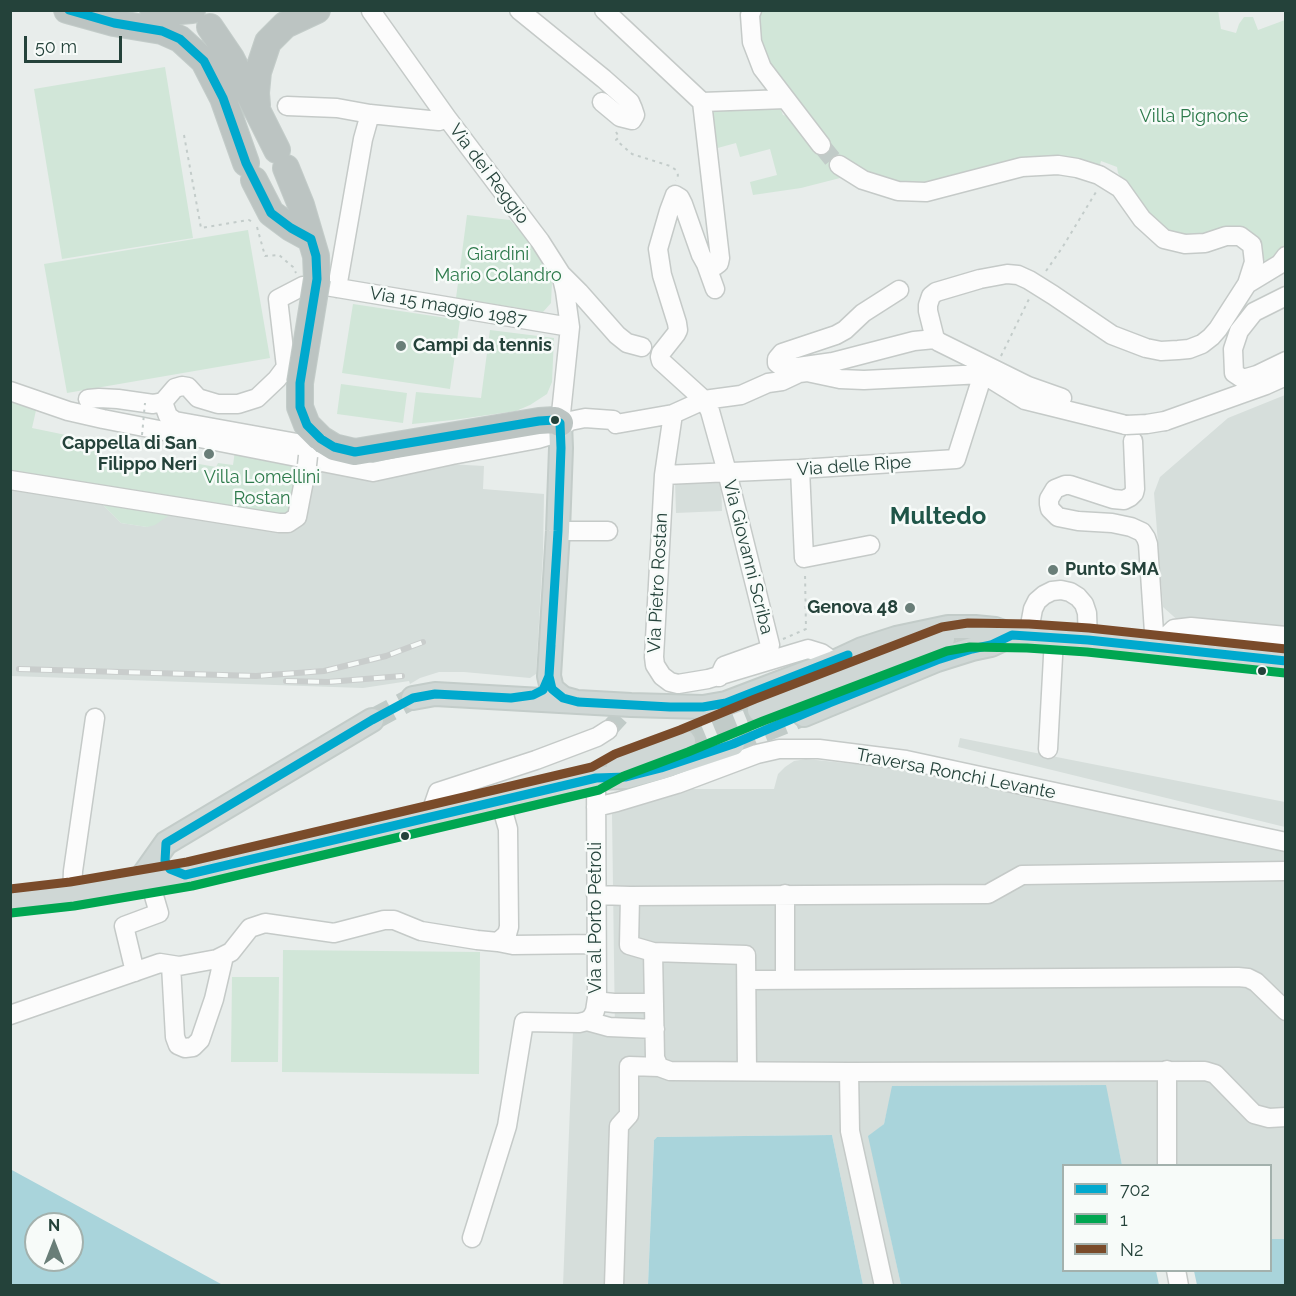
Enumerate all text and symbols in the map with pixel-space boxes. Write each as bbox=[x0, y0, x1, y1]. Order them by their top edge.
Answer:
scale bar bbox=[27, 24, 124, 62]
text: 50 m bbox=[35, 36, 77, 57]
park label: Villa Pignone bbox=[1140, 106, 1248, 128]
street label: Via dei Reggio bbox=[444, 120, 534, 228]
park label: Giardini Mario Colandro bbox=[434, 244, 562, 286]
street label: Via 15 maggio 1987 bbox=[368, 283, 528, 331]
place label: Campi da tennis bbox=[413, 335, 552, 357]
marker: Campi da tennis bbox=[394, 339, 408, 353]
unlabelled marker bbox=[549, 414, 561, 426]
place label: Cappella di San Filippo Neri bbox=[62, 433, 197, 476]
marker: Cappella di San Filippo Neri bbox=[202, 447, 216, 461]
street label: Via delle Ripe bbox=[796, 451, 912, 481]
park label: Villa Lomellini Rostan bbox=[204, 467, 320, 510]
street label: Via Giovanni Scriba bbox=[718, 478, 778, 636]
district label: Multedo bbox=[890, 503, 986, 531]
street label: Via Pietro Rostan bbox=[644, 512, 672, 654]
place label: Punto SMA bbox=[1065, 559, 1159, 581]
marker: Punto SMA bbox=[1046, 563, 1060, 577]
place label: Genova 48 bbox=[807, 597, 898, 619]
marker: Genova 48 bbox=[903, 601, 917, 615]
unlabelled marker bbox=[1256, 665, 1268, 677]
street label: Traversa Ronchi Levante bbox=[855, 744, 1057, 804]
unlabelled marker bbox=[399, 830, 411, 842]
street label: Via al Porto Petroli bbox=[585, 842, 607, 994]
legend bbox=[1062, 1164, 1272, 1272]
text: 702 bbox=[1120, 1179, 1150, 1200]
text: 1 bbox=[1120, 1209, 1128, 1230]
north arrow bbox=[24, 1212, 84, 1272]
text: N bbox=[48, 1216, 60, 1235]
text: N2 bbox=[1120, 1239, 1143, 1260]

